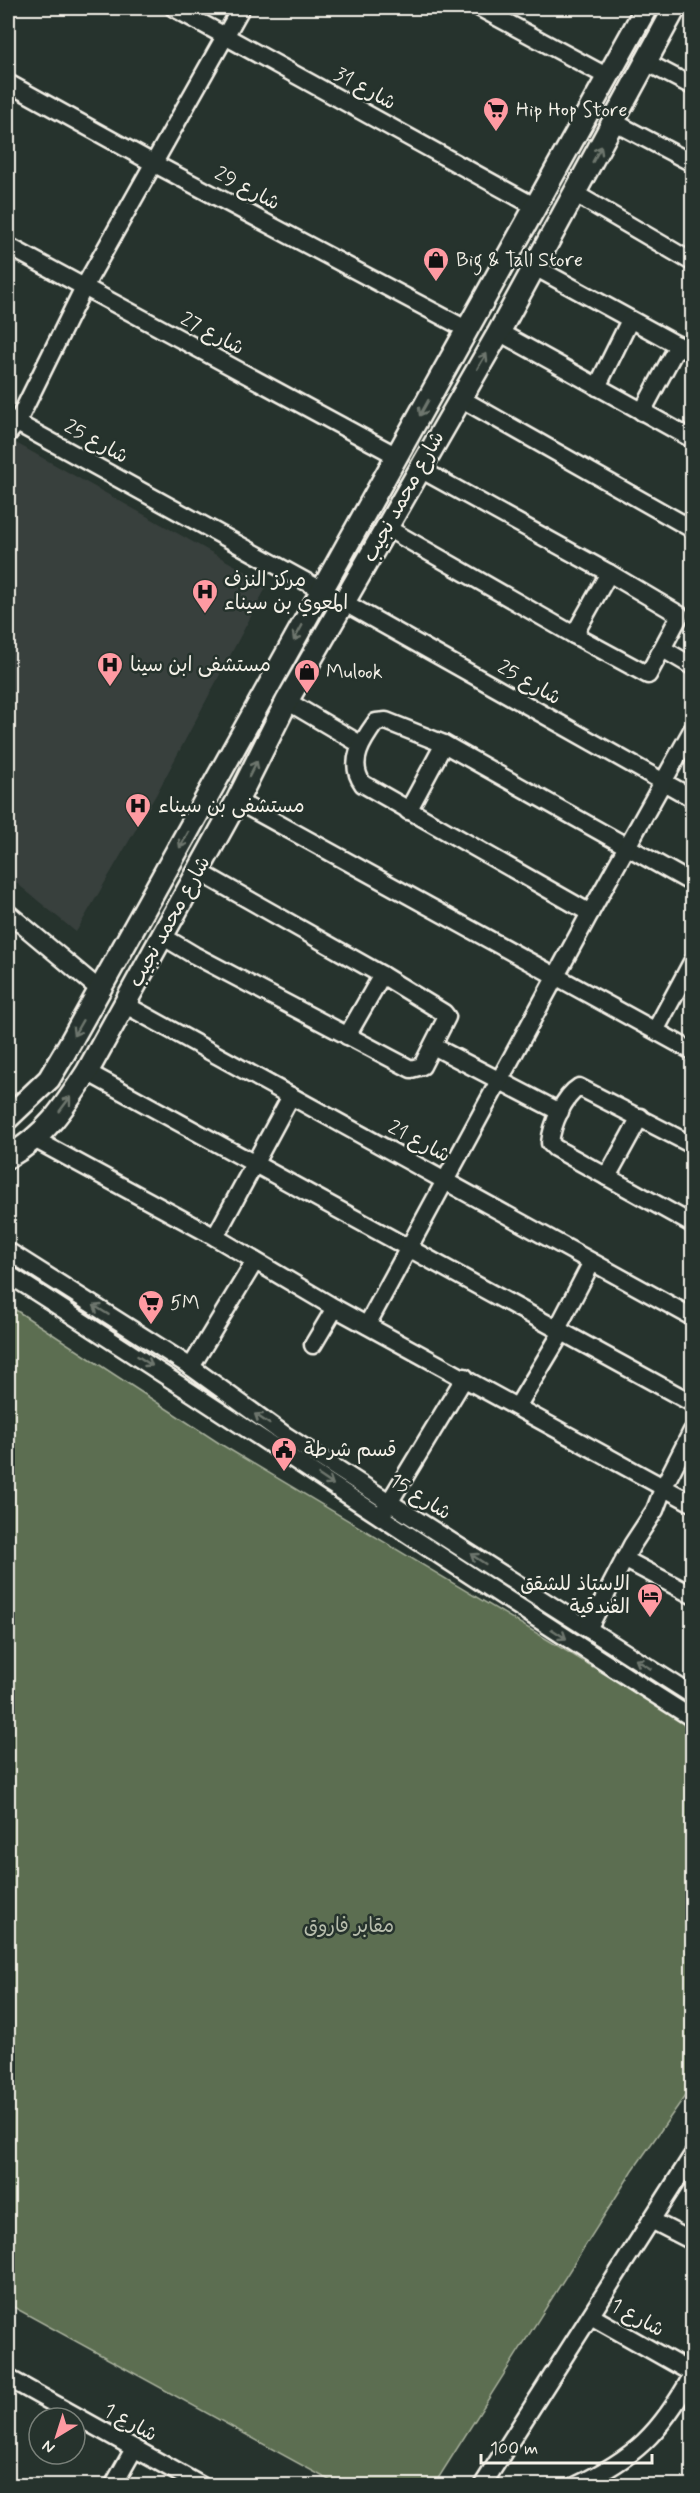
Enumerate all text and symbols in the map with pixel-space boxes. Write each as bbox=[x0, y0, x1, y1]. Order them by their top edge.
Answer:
street label: شارع 31 bbox=[329, 61, 401, 117]
supermarket icon: Hip Hop Store bbox=[481, 95, 511, 133]
place label: Hip Hop Store bbox=[516, 97, 627, 124]
one-way arrow bbox=[591, 146, 603, 163]
street label: شارع 29 bbox=[210, 161, 284, 217]
shop icon: Big & Tall Store bbox=[421, 245, 451, 283]
place label: Big & Tall Store bbox=[456, 247, 583, 276]
street label: شارع 27 bbox=[175, 306, 249, 362]
one-way arrow bbox=[476, 353, 488, 370]
one-way arrow bbox=[418, 399, 430, 416]
street label: شارع 25 bbox=[59, 413, 133, 471]
street label: شارع محمد نجيب bbox=[357, 427, 451, 567]
place label: مركز النزف المعوي بن سيناء bbox=[224, 567, 348, 617]
hospital icon: مركز النزف المعوي بن سيناء bbox=[190, 577, 220, 615]
one-way arrow bbox=[292, 624, 304, 641]
hospital icon: مستشفى ابن سينا bbox=[95, 650, 125, 688]
place label: مستشفى ابن سينا bbox=[130, 652, 271, 679]
street label: شارع 25 bbox=[492, 654, 566, 712]
shop icon: Mulook bbox=[292, 657, 322, 695]
place label: Mulook bbox=[326, 659, 383, 686]
one-way arrow bbox=[248, 761, 259, 779]
hospital icon: مستشفى بن سيناء bbox=[123, 791, 153, 829]
place label: مستشفى بن سيناء bbox=[158, 793, 305, 820]
one-way arrow bbox=[178, 831, 190, 848]
street label: شارع محمد نجيب bbox=[123, 852, 217, 992]
one-way arrow bbox=[72, 1019, 83, 1037]
one-way arrow bbox=[59, 1096, 71, 1112]
street label: شارع 21 bbox=[383, 1114, 455, 1170]
supermarket icon: 5M bbox=[136, 1288, 166, 1326]
place label: 5M bbox=[170, 1290, 200, 1317]
one-way arrow bbox=[92, 1303, 109, 1316]
one-way arrow bbox=[136, 1356, 153, 1368]
one-way arrow bbox=[254, 1413, 271, 1425]
public building icon: قسم شرطة bbox=[269, 1435, 299, 1473]
place label: قسم شرطة bbox=[304, 1437, 397, 1464]
street label: شارع 15 bbox=[384, 1467, 456, 1527]
one-way arrow bbox=[317, 1474, 333, 1486]
one-way arrow bbox=[470, 1553, 487, 1565]
place label: الاستاذ للشقق الفندقية bbox=[520, 1571, 630, 1621]
hotel icon: الاستاذ للشقق الفندقية bbox=[635, 1581, 665, 1619]
one-way arrow bbox=[550, 1628, 567, 1640]
one-way arrow bbox=[635, 1658, 652, 1670]
park label: مقابر فاروق bbox=[304, 1913, 394, 1940]
street label: شارع 1 bbox=[605, 2292, 669, 2344]
street label: شارع 1 bbox=[98, 2397, 162, 2449]
north arrow bbox=[27, 2406, 87, 2466]
scale bar bbox=[481, 2427, 652, 2465]
text: N bbox=[38, 2435, 59, 2458]
text: 100 m bbox=[490, 2437, 538, 2461]

